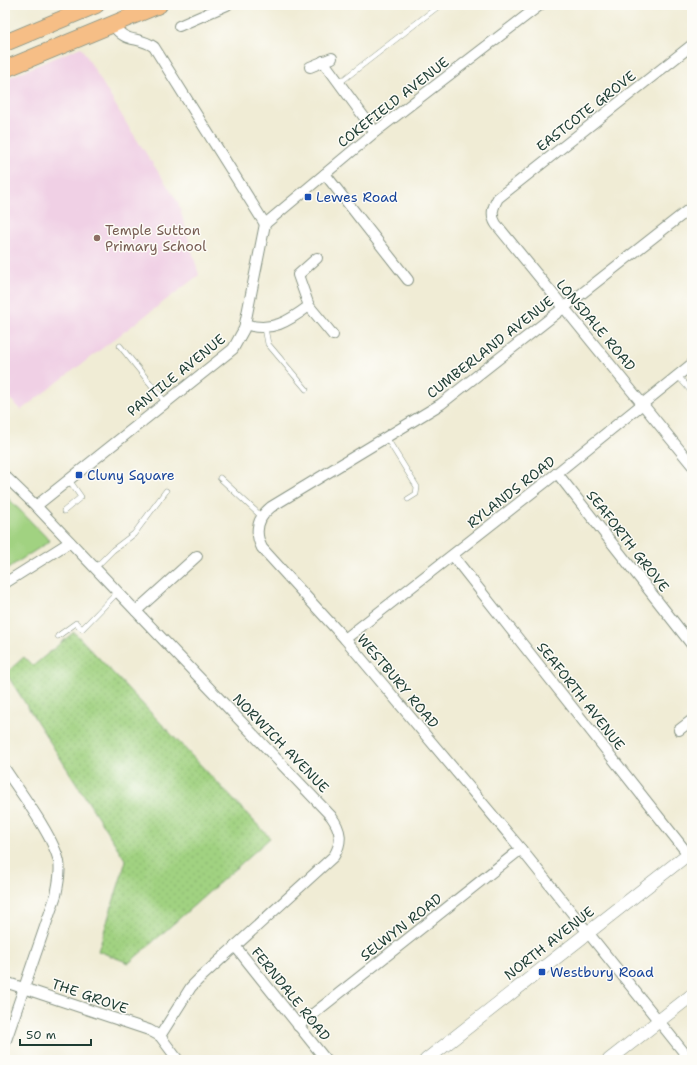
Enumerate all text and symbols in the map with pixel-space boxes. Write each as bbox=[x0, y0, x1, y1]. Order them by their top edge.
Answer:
street label: COKEFIELD AVENUE bbox=[334, 53, 453, 151]
street label: EASTCOTE GROVE bbox=[533, 66, 639, 155]
place label: Lewes Road bbox=[316, 188, 398, 206]
marker: Lewes Road bbox=[303, 192, 313, 202]
place label: Temple Sutton Primary School bbox=[105, 221, 207, 255]
marker: Temple Sutton Primary School bbox=[92, 233, 102, 243]
street label: LONSDALE ROAD bbox=[552, 275, 640, 375]
street label: CUMBERLAND AVENUE bbox=[423, 292, 557, 402]
street label: PANTILE AVENUE bbox=[123, 330, 229, 420]
street label: RYLANDS ROAD bbox=[463, 452, 559, 532]
place label: Cluny Square bbox=[87, 466, 175, 484]
marker: Cluny Square bbox=[74, 470, 84, 480]
street label: SEAFORTH GROVE bbox=[583, 487, 673, 596]
street label: WESTBURY ROAD bbox=[353, 630, 443, 732]
street label: SEAFORTH AVENUE bbox=[533, 638, 629, 754]
street label: NORWICH AVENUE bbox=[229, 690, 333, 796]
street label: SELWYN ROAD bbox=[356, 889, 446, 965]
street label: NORTH AVENUE bbox=[500, 902, 598, 984]
street label: FERNDALE ROAD bbox=[248, 943, 334, 1045]
place label: Westbury Road bbox=[550, 963, 654, 981]
marker: Westbury Road bbox=[537, 967, 547, 977]
street label: THE GROVE bbox=[49, 974, 131, 1018]
scale bar bbox=[20, 1021, 91, 1047]
text: 50 m bbox=[26, 1027, 56, 1043]

